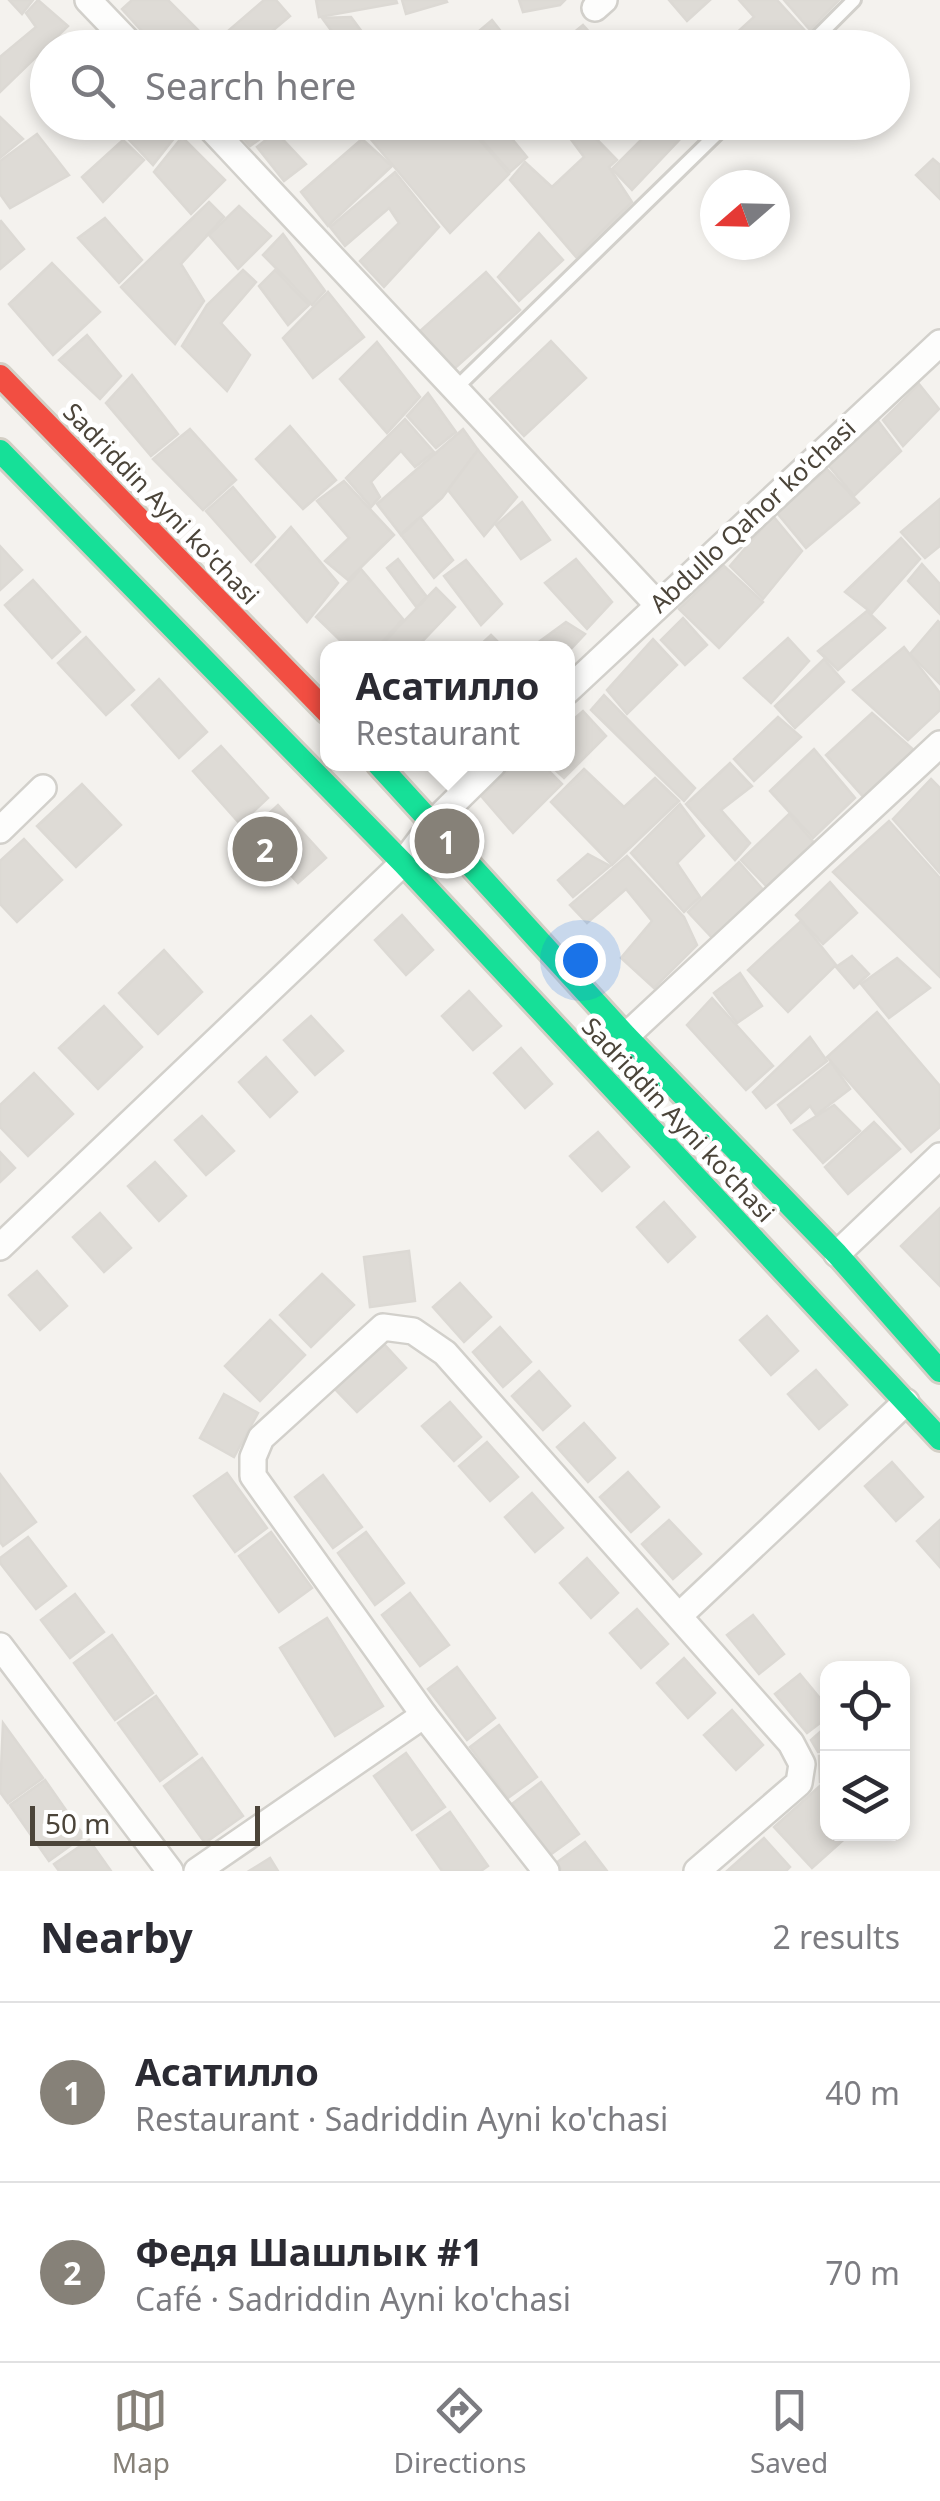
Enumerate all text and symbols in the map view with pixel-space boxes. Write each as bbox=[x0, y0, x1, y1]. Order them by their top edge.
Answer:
search box bbox=[30, 30, 910, 140]
icon: search bbox=[65, 58, 120, 113]
text: Search here bbox=[145, 59, 356, 111]
north arrow bbox=[700, 170, 790, 260]
street label: Sadriddin Ayni ko'chasi bbox=[57, 395, 267, 611]
street label: Abdullo Qahor ko'chasi bbox=[642, 411, 862, 619]
popup bbox=[320, 641, 575, 771]
text: Асатилло bbox=[356, 659, 539, 711]
text: Restaurant bbox=[356, 711, 520, 754]
pin: 1 bbox=[414, 804, 480, 878]
pin: 2 bbox=[232, 812, 298, 886]
your location bbox=[555, 935, 606, 986]
street label: Sadriddin Ayni ko'chasi bbox=[575, 1009, 783, 1229]
map controls bbox=[820, 1661, 910, 1841]
button: locate bbox=[820, 1661, 910, 1751]
button: layers bbox=[820, 1751, 910, 1841]
scale bar bbox=[30, 1801, 260, 1846]
text: 50 m bbox=[45, 1804, 111, 1842]
text: Nearby bbox=[40, 1908, 193, 1965]
text: 2 results bbox=[773, 1915, 900, 1958]
text: Асатилло bbox=[135, 2045, 319, 2097]
text: 1 bbox=[63, 2071, 82, 2114]
text: 40 m bbox=[825, 2071, 900, 2114]
text: Restaurant · Sadriddin Ayni ko'chasi bbox=[135, 2097, 668, 2140]
text: Федя Шашлык #1 bbox=[135, 2225, 483, 2277]
text: 2 bbox=[63, 2251, 82, 2294]
text: 70 m bbox=[825, 2251, 900, 2294]
text: Café · Sadriddin Ayni ko'chasi bbox=[135, 2277, 571, 2320]
tab: Map bbox=[112, 2383, 170, 2481]
tab: Directions bbox=[394, 2383, 526, 2481]
tab: Saved bbox=[750, 2383, 828, 2481]

